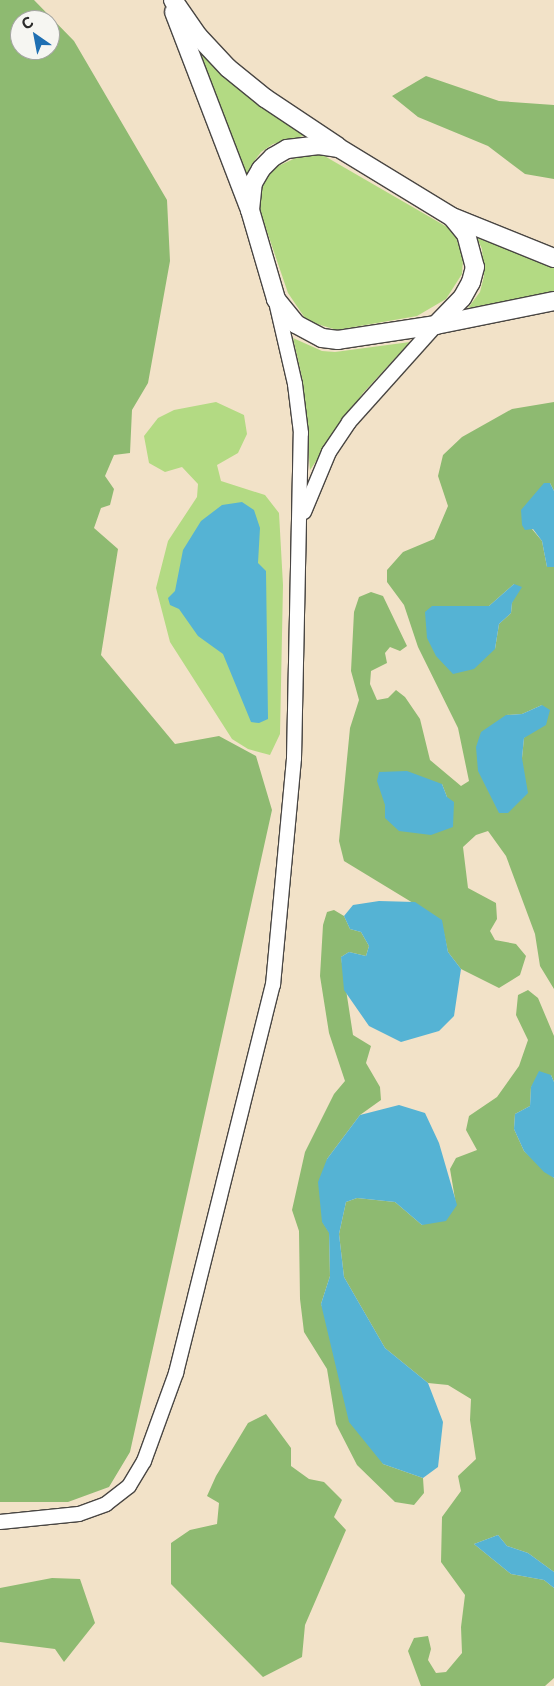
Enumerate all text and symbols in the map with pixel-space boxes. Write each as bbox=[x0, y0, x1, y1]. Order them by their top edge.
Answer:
north arrow bbox=[10, 10, 60, 60]
text: С bbox=[17, 11, 37, 35]

